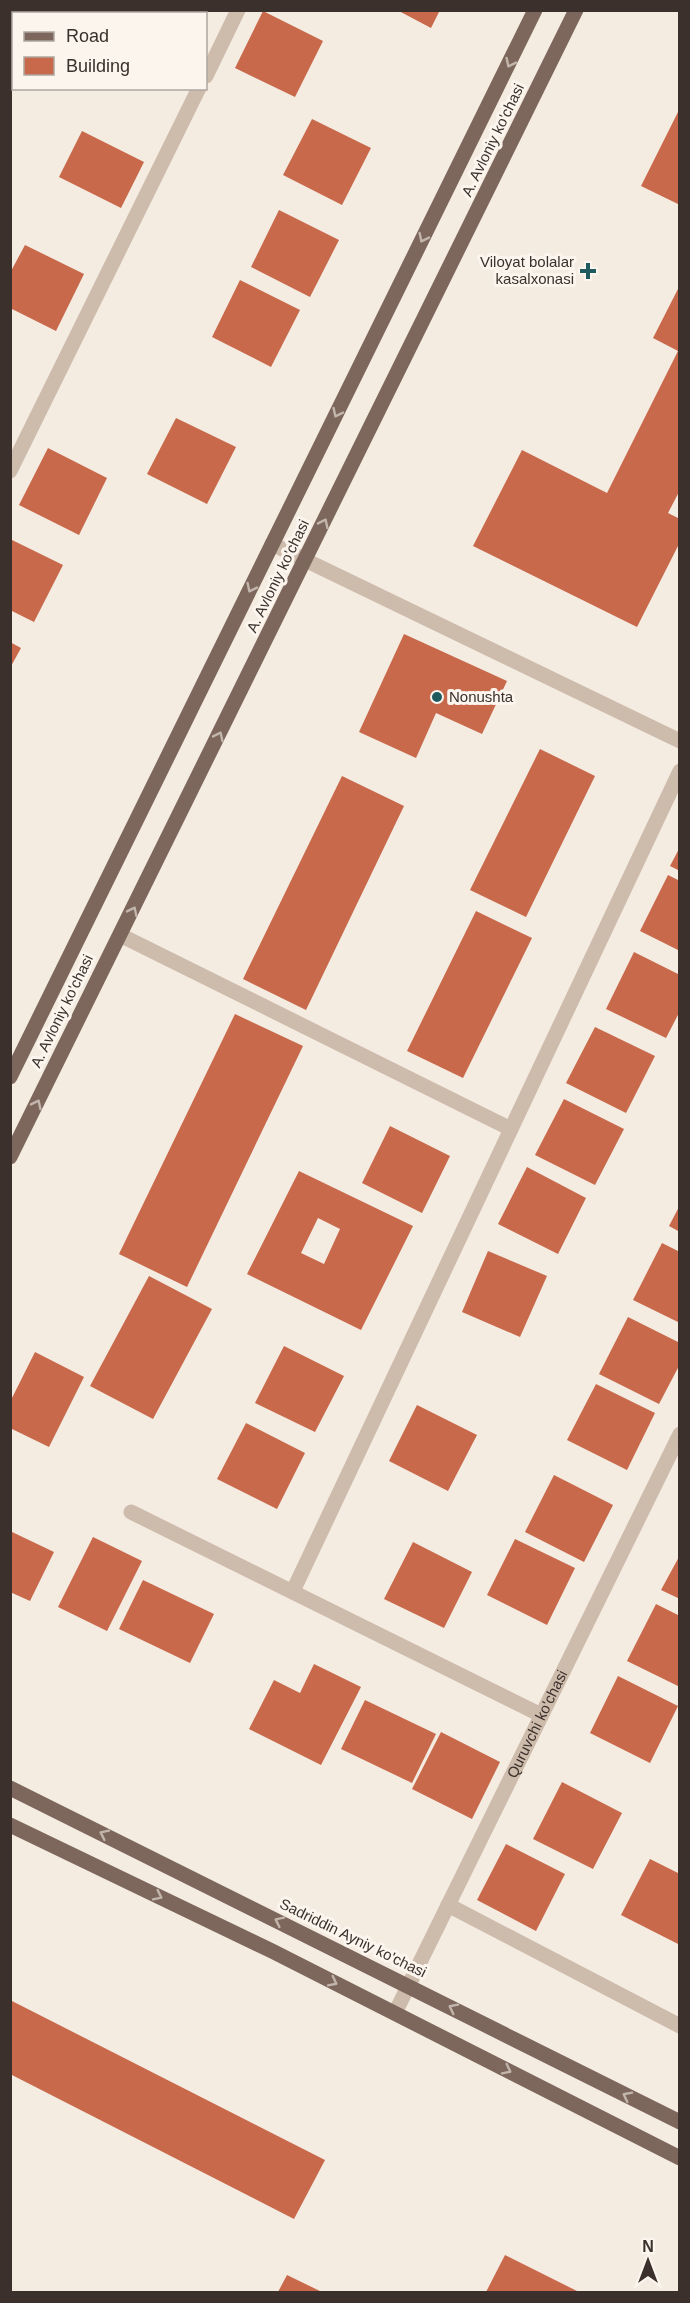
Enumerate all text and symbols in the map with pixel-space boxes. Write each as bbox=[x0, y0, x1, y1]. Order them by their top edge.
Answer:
legend bbox=[12, 12, 207, 90]
text: Road bbox=[66, 26, 109, 46]
text: Building bbox=[66, 56, 130, 76]
one-way arrow bbox=[505, 57, 517, 68]
street label: A. Avloniy ko'chasi bbox=[458, 81, 527, 199]
one-way arrow bbox=[419, 232, 431, 243]
place label: Viloyat bolalar kasalxonasi bbox=[480, 253, 574, 287]
marker: Viloyat bolalar kasalxonasi bbox=[579, 262, 597, 280]
one-way arrow bbox=[333, 406, 345, 417]
street label: A. Avloniy ko'chasi bbox=[243, 517, 312, 635]
one-way arrow bbox=[316, 519, 328, 530]
one-way arrow bbox=[247, 581, 258, 592]
place label: Nonushta bbox=[449, 688, 514, 705]
marker: Nonushta bbox=[430, 690, 444, 704]
one-way arrow bbox=[212, 731, 223, 742]
one-way arrow bbox=[125, 906, 137, 917]
street label: A. Avloniy ko'chasi bbox=[27, 952, 96, 1070]
one-way arrow bbox=[29, 1100, 41, 1111]
street label: Quruvchi ko'chasi bbox=[503, 1667, 570, 1781]
one-way arrow bbox=[99, 1830, 110, 1842]
one-way arrow bbox=[151, 1888, 162, 1900]
street label: Sadriddin Ayniy ko'chasi bbox=[277, 1895, 429, 1980]
one-way arrow bbox=[274, 1917, 285, 1929]
one-way arrow bbox=[326, 1974, 337, 1986]
one-way arrow bbox=[448, 2004, 459, 2016]
one-way arrow bbox=[500, 2063, 511, 2074]
one-way arrow bbox=[623, 2092, 634, 2103]
north arrow bbox=[618, 2231, 678, 2291]
text: N bbox=[642, 2238, 654, 2255]

